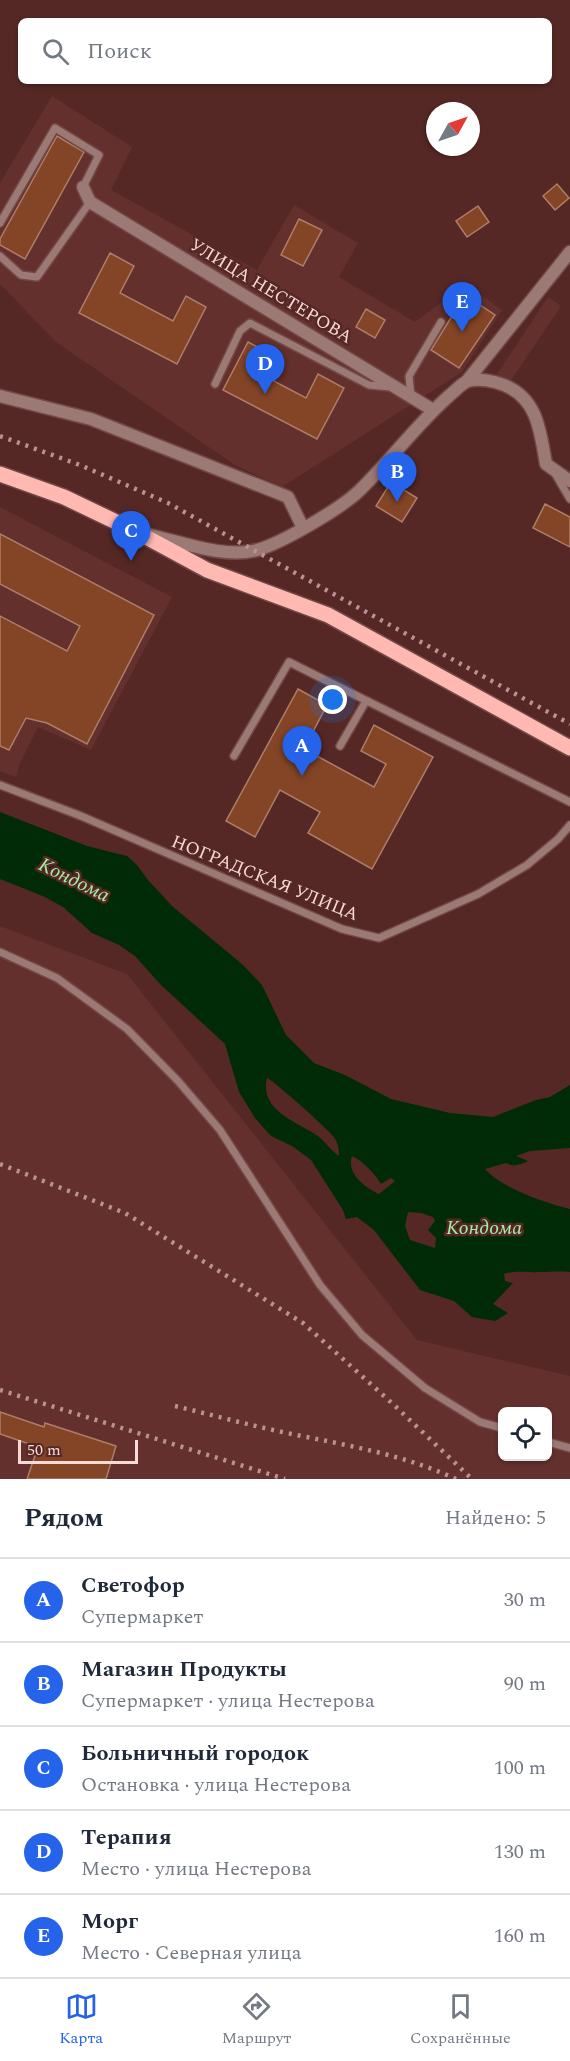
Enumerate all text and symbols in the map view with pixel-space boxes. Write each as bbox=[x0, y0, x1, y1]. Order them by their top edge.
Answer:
search box bbox=[18, 18, 552, 84]
icon: search bbox=[39, 35, 72, 68]
text: Поиск bbox=[87, 35, 152, 68]
north arrow bbox=[426, 102, 480, 156]
street label: УЛИЦА НЕСТЕРОВА bbox=[184, 232, 358, 350]
pin: E bbox=[442, 282, 482, 332]
pin: D bbox=[246, 344, 284, 394]
pin: B bbox=[378, 452, 416, 502]
pin: C bbox=[112, 512, 150, 561]
your location bbox=[318, 685, 347, 714]
pin: A bbox=[282, 726, 322, 776]
street label: НОГРАДСКАЯ УЛИЦА bbox=[167, 828, 363, 928]
water label: Кондома bbox=[33, 850, 115, 910]
water label: Кондома bbox=[446, 1213, 522, 1243]
map controls bbox=[498, 1407, 552, 1461]
button: locate bbox=[498, 1407, 552, 1461]
scale bar bbox=[18, 1437, 138, 1464]
text: 50 m bbox=[27, 1438, 61, 1462]
text: Рядом bbox=[24, 1498, 104, 1538]
text: Найдено: 5 bbox=[445, 1503, 546, 1533]
text: Светофор bbox=[81, 1569, 185, 1602]
text: A bbox=[36, 1585, 51, 1615]
text: 30 m bbox=[504, 1585, 546, 1615]
text: Супермаркет bbox=[81, 1602, 203, 1632]
text: Магазин Продукты bbox=[81, 1653, 287, 1686]
text: B bbox=[36, 1669, 51, 1699]
text: 90 m bbox=[504, 1669, 546, 1699]
text: Супермаркет · улица Нестерова bbox=[81, 1686, 375, 1716]
text: Больничный городок bbox=[81, 1737, 309, 1770]
text: C bbox=[36, 1753, 51, 1783]
text: 100 m bbox=[494, 1753, 546, 1783]
text: Остановка · улица Нестерова bbox=[81, 1770, 351, 1800]
text: Терапия bbox=[81, 1821, 172, 1854]
text: D bbox=[35, 1837, 52, 1867]
text: 130 m bbox=[494, 1837, 546, 1867]
text: Место · улица Нестерова bbox=[81, 1854, 312, 1884]
text: Морг bbox=[81, 1905, 138, 1938]
text: E bbox=[37, 1921, 50, 1951]
text: 160 m bbox=[494, 1921, 546, 1951]
text: Место · Северная улица bbox=[81, 1938, 302, 1968]
tab: Карта bbox=[59, 1990, 103, 2050]
tab: Маршрут bbox=[222, 1990, 291, 2050]
tab: Сохранённые bbox=[410, 1990, 511, 2050]

